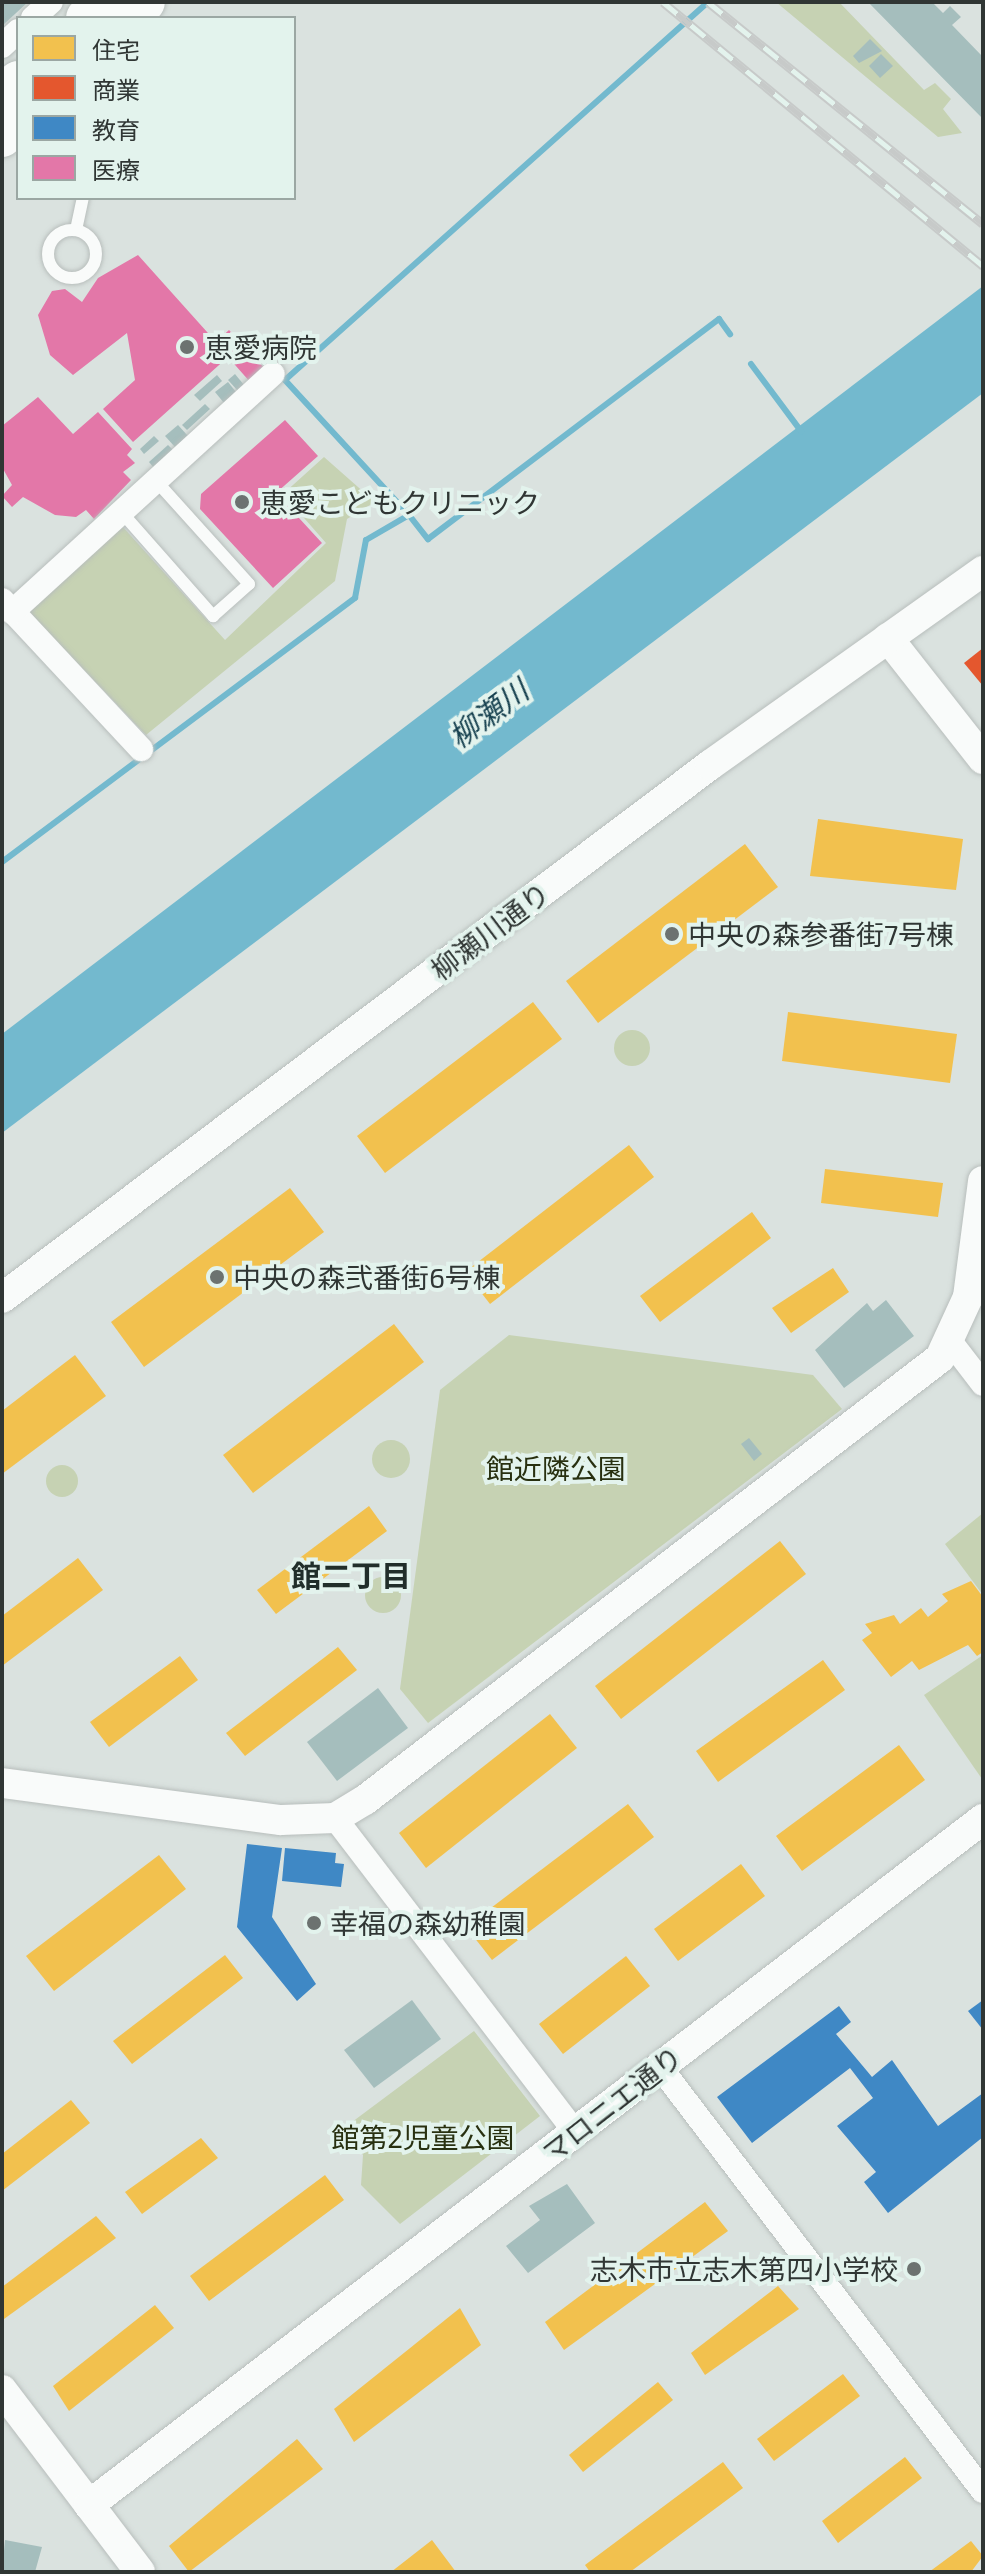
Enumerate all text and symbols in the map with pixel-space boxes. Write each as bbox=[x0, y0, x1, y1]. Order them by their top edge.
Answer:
legend bbox=[16, 16, 296, 200]
text: 住宅 bbox=[92, 35, 140, 64]
text: 商業 bbox=[92, 75, 140, 104]
text: 教育 bbox=[92, 115, 140, 144]
text: 医療 bbox=[92, 155, 140, 184]
place label: 恵愛病院 bbox=[205, 330, 317, 364]
marker: 恵愛病院 bbox=[176, 336, 198, 358]
place label: 恵愛こどもクリニック bbox=[260, 485, 540, 519]
marker: 恵愛こどもクリニック bbox=[231, 491, 253, 513]
water label: 柳瀬川 bbox=[441, 672, 535, 754]
street label: 柳瀬川通り bbox=[424, 875, 556, 987]
place label: 中央の森参番街7号棟 bbox=[688, 917, 954, 951]
marker: 中央の森参番街7号棟 bbox=[663, 925, 681, 943]
place label: 中央の森弐番街6号棟 bbox=[233, 1260, 501, 1294]
marker: 中央の森弐番街6号棟 bbox=[208, 1268, 226, 1286]
park label: 館近隣公園 bbox=[486, 1451, 626, 1485]
district label: 館二丁目 bbox=[291, 1557, 411, 1593]
place label: 幸福の森幼稚園 bbox=[330, 1906, 526, 1940]
marker: 幸福の森幼稚園 bbox=[305, 1914, 323, 1932]
street label: マロニエ通り bbox=[535, 2039, 689, 2169]
park label: 館第2児童公園 bbox=[331, 2120, 515, 2154]
place label: 志木市立志木第四小学校 bbox=[590, 2252, 898, 2286]
marker: 志木市立志木第四小学校 bbox=[905, 2260, 923, 2278]

